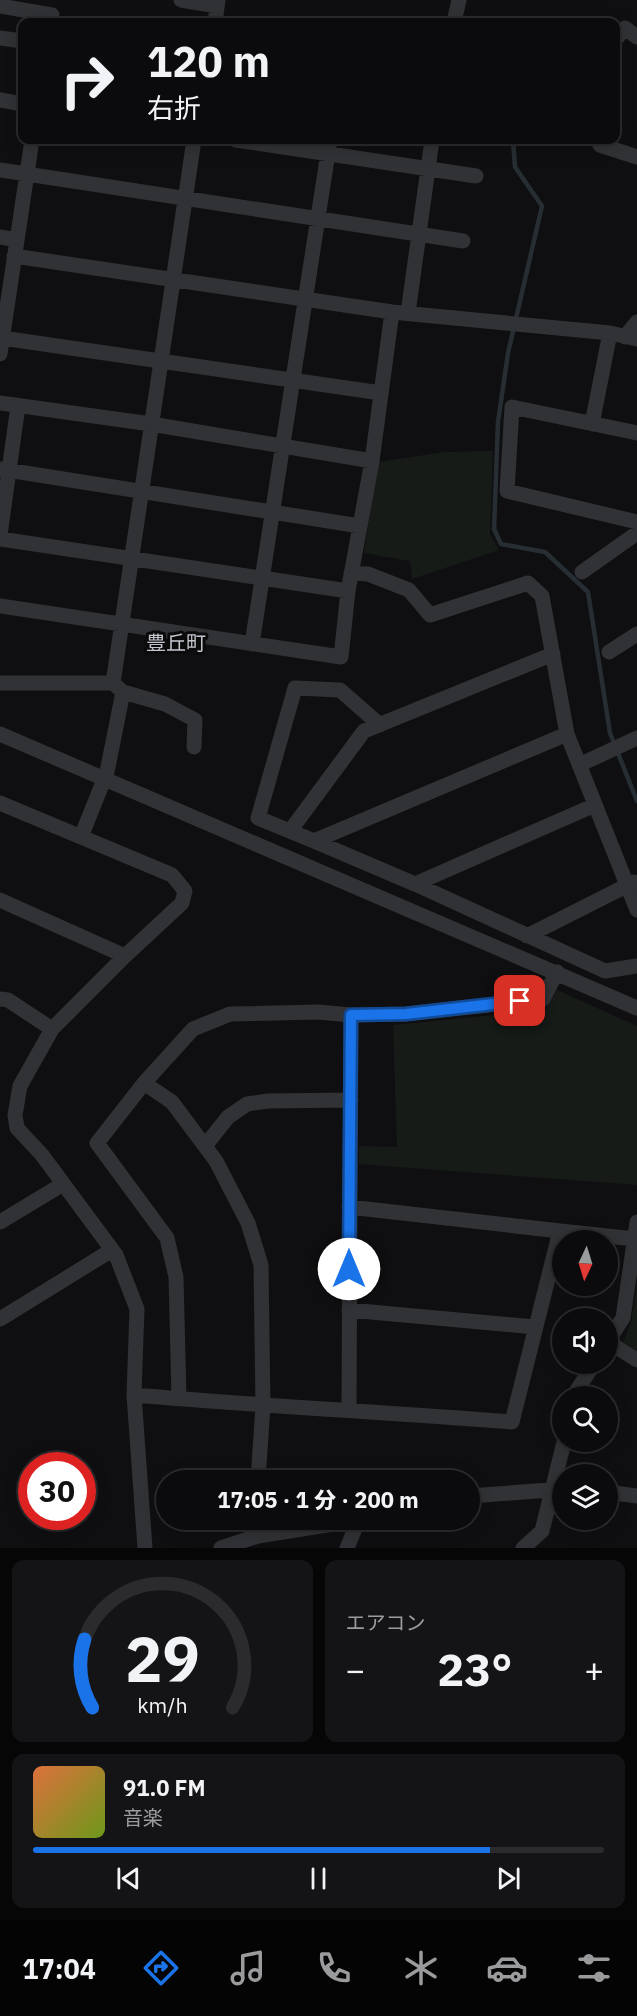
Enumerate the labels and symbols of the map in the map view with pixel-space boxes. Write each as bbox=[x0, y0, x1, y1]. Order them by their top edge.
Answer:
district label: 豊丘町 bbox=[146, 629, 206, 656]
pin bbox=[494, 975, 545, 1026]
north arrow bbox=[552, 1230, 618, 1296]
position arrow bbox=[317, 1237, 381, 1301]
speed limit sign: 30 bbox=[18, 1452, 96, 1530]

